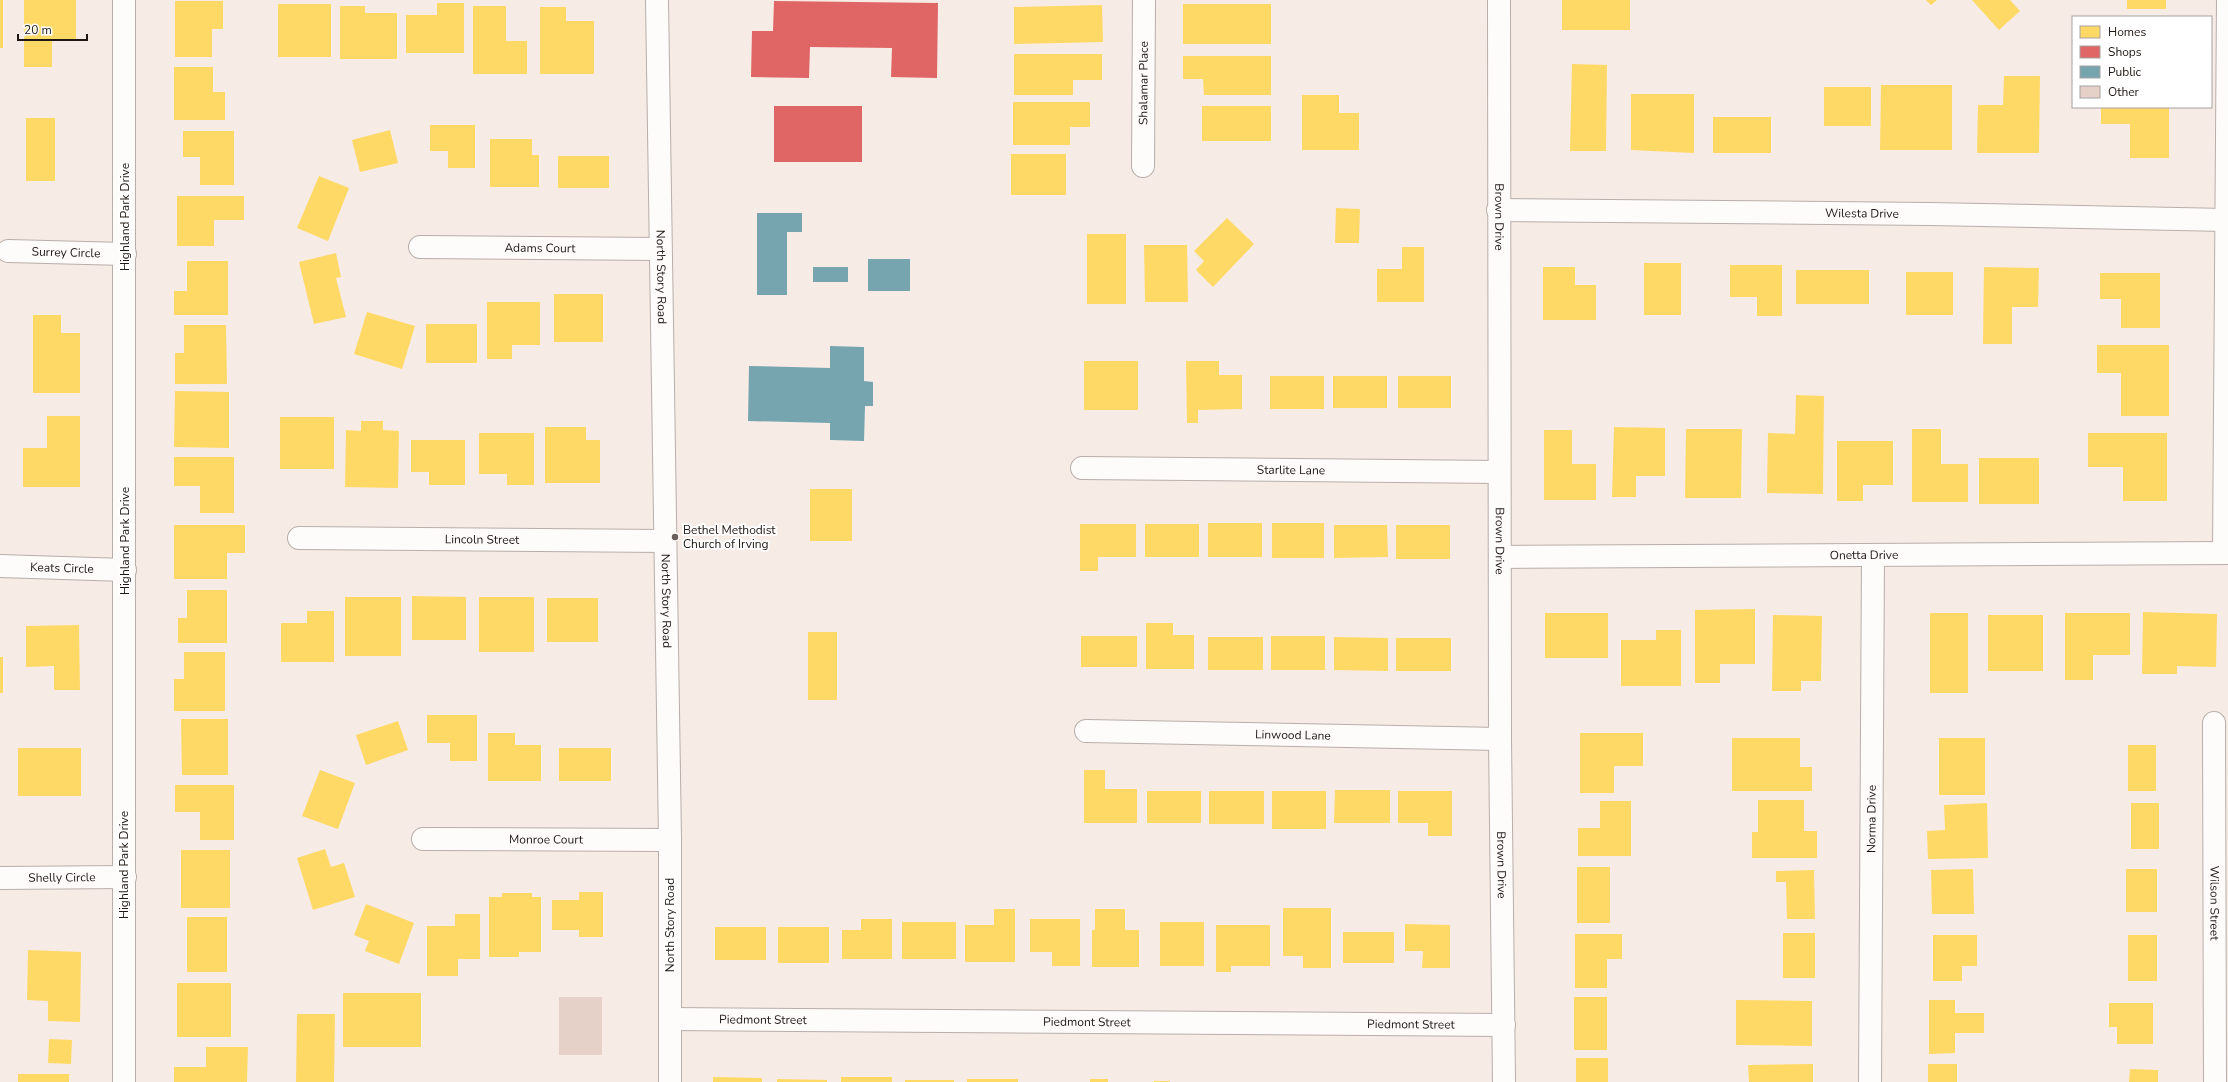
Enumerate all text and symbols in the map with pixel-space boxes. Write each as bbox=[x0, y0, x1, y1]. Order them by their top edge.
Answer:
scale bar bbox=[18, 16, 87, 42]
legend bbox=[2072, 16, 2212, 108]
text: 20 m bbox=[24, 22, 52, 38]
text: Homes bbox=[2108, 24, 2146, 40]
street label: Shalamar Place bbox=[1135, 41, 1152, 125]
text: Shops bbox=[2108, 44, 2142, 60]
text: Public bbox=[2108, 64, 2142, 80]
text: Other bbox=[2108, 84, 2140, 100]
street label: Highland Park Drive bbox=[117, 163, 133, 271]
street label: Brown Drive bbox=[1491, 183, 1507, 251]
street label: Wilesta Drive bbox=[1825, 205, 1899, 222]
street label: North Story Road bbox=[653, 230, 670, 324]
street label: Adams Court bbox=[504, 240, 576, 256]
street label: Surrey Circle bbox=[31, 244, 101, 261]
street label: Starlite Lane bbox=[1257, 462, 1325, 478]
street label: Highland Park Drive bbox=[117, 487, 133, 595]
street label: Brown Drive bbox=[1492, 507, 1508, 575]
place label: Bethel Methodist Church of Irving bbox=[683, 522, 776, 552]
street label: Lincoln Street bbox=[445, 531, 520, 548]
marker: Bethel Methodist Church of Irving bbox=[670, 532, 680, 542]
street label: Onetta Drive bbox=[1830, 547, 1898, 563]
street label: North Story Road bbox=[658, 554, 675, 648]
street label: Keats Circle bbox=[30, 559, 94, 577]
street label: Linwood Lane bbox=[1255, 726, 1331, 744]
street label: Norma Drive bbox=[1863, 785, 1880, 853]
street label: Highland Park Drive bbox=[116, 811, 132, 919]
street label: Monroe Court bbox=[509, 831, 584, 848]
street label: Brown Drive bbox=[1493, 831, 1510, 899]
street label: Wilson Street bbox=[2206, 866, 2223, 941]
street label: Shelly Circle bbox=[28, 869, 96, 886]
street label: North Story Road bbox=[662, 878, 678, 972]
street label: Piedmont Street bbox=[719, 1011, 808, 1028]
street label: Piedmont Street bbox=[1043, 1014, 1132, 1030]
street label: Piedmont Street bbox=[1367, 1016, 1456, 1033]

